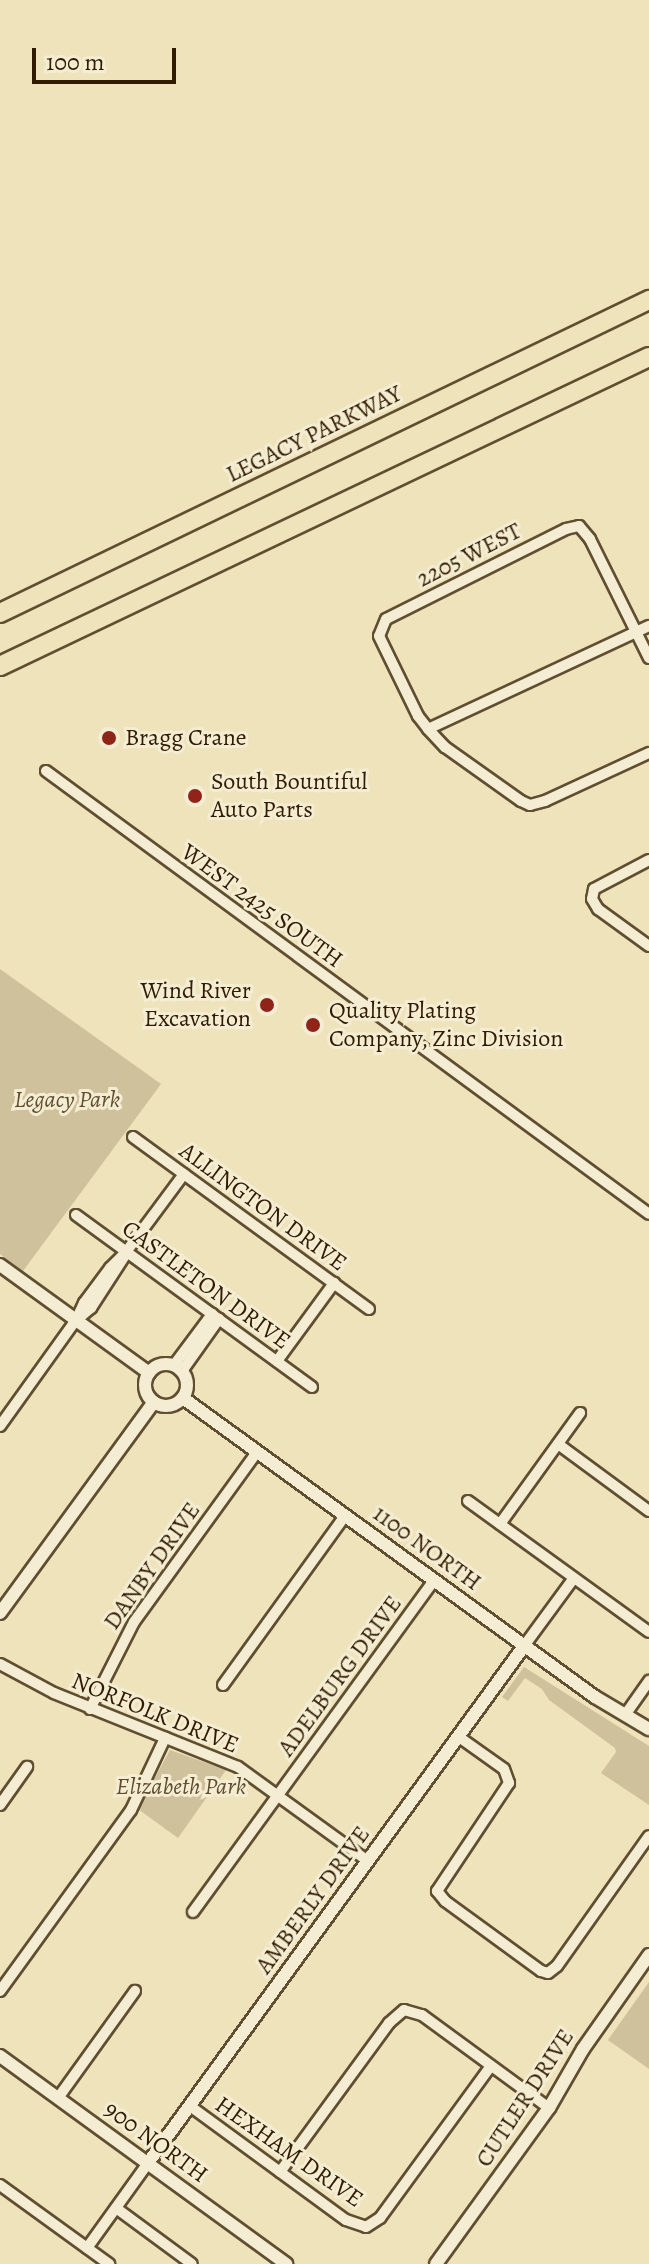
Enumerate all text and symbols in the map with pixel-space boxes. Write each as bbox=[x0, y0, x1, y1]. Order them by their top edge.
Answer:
scale bar bbox=[36, 32, 180, 82]
text: 100 m bbox=[46, 46, 105, 78]
street label: LEGACY PARKWAY bbox=[222, 379, 406, 489]
street label: 2205 WEST bbox=[412, 517, 526, 593]
place label: Bragg Crane bbox=[125, 724, 247, 752]
marker: Bragg Crane bbox=[100, 729, 118, 747]
place label: South Bountiful Auto Parts bbox=[211, 768, 367, 824]
marker: South Bountiful Auto Parts bbox=[186, 787, 204, 805]
street label: WEST 2425 SOUTH bbox=[176, 838, 348, 974]
place label: Wind River Excavation bbox=[141, 977, 251, 1033]
marker: Wind River Excavation bbox=[258, 996, 276, 1014]
place label: Quality Plating Company, Zinc Division bbox=[329, 997, 564, 1053]
marker: Quality Plating Company, Zinc Division bbox=[304, 1016, 322, 1034]
park label: Legacy Park bbox=[14, 1086, 120, 1114]
street label: ALLINGTON DRIVE bbox=[174, 1137, 352, 1277]
street label: CASTLETON DRIVE bbox=[116, 1214, 296, 1356]
street label: DANBY DRIVE bbox=[97, 1497, 207, 1635]
street label: 1100 NORTH bbox=[367, 1499, 487, 1597]
street label: ADELBURG DRIVE bbox=[272, 1590, 408, 1762]
street label: NORFOLK DRIVE bbox=[67, 1666, 243, 1760]
park label: Elizabeth Park bbox=[116, 1773, 246, 1801]
street label: AMBERLY DRIVE bbox=[250, 1821, 376, 1979]
street label: CUTLER DRIVE bbox=[470, 2024, 580, 2172]
street label: HEXHAM DRIVE bbox=[209, 2090, 369, 2214]
street label: 900 NORTH bbox=[99, 2095, 213, 2189]

